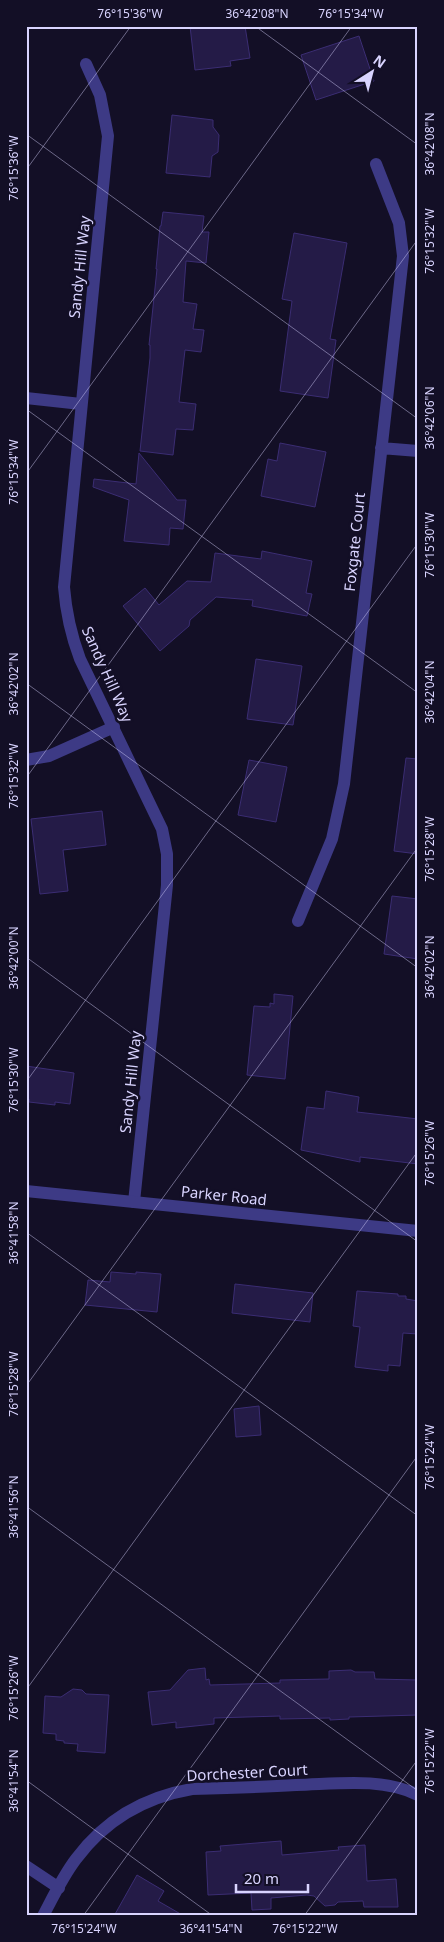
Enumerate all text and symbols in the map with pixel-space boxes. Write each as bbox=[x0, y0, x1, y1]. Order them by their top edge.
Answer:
text: 76°15'36"W bbox=[97, 5, 163, 22]
text: 36°42'08"N bbox=[225, 5, 289, 22]
text: 76°15'34"W bbox=[318, 5, 384, 22]
north arrow bbox=[346, 48, 396, 98]
text: N bbox=[370, 50, 390, 72]
text: 36°42'08"N bbox=[421, 112, 438, 176]
text: 76°15'36"W bbox=[5, 135, 22, 201]
text: 76°15'32"W bbox=[421, 208, 438, 274]
street label: Sandy Hill Way bbox=[64, 214, 94, 319]
text: 36°42'06"N bbox=[421, 386, 438, 450]
text: 76°15'34"W bbox=[5, 439, 22, 505]
street label: Foxgate Court bbox=[339, 491, 369, 592]
text: 76°15'30"W bbox=[421, 512, 438, 578]
street label: Sandy Hill Way bbox=[78, 623, 138, 725]
text: 36°42'02"N bbox=[5, 652, 22, 716]
text: 36°42'04"N bbox=[421, 660, 438, 724]
text: 76°15'32"W bbox=[5, 743, 22, 809]
text: 76°15'28"W bbox=[421, 816, 438, 882]
text: 36°42'00"N bbox=[5, 926, 22, 990]
text: 36°42'02"N bbox=[421, 935, 438, 999]
street label: Sandy Hill Way bbox=[115, 1029, 145, 1134]
text: 76°15'30"W bbox=[5, 1047, 22, 1113]
text: 76°15'26"W bbox=[421, 1120, 438, 1186]
street label: Parker Road bbox=[180, 1181, 268, 1209]
text: 36°41'58"N bbox=[5, 1201, 22, 1265]
text: 76°15'28"W bbox=[5, 1351, 22, 1417]
text: 76°15'24"W bbox=[421, 1424, 438, 1490]
text: 36°41'56"N bbox=[5, 1475, 22, 1539]
text: 76°15'26"W bbox=[5, 1655, 22, 1721]
text: 76°15'22"W bbox=[421, 1728, 438, 1794]
text: 36°41'54"N bbox=[5, 1749, 22, 1813]
street label: Dorchester Court bbox=[186, 1759, 309, 1785]
scale bar bbox=[236, 1862, 309, 1894]
text: 20 m bbox=[244, 1868, 279, 1888]
text: 76°15'24"W bbox=[51, 1920, 117, 1937]
text: 36°41'54"N bbox=[179, 1920, 243, 1937]
text: 76°15'22"W bbox=[272, 1920, 338, 1937]

